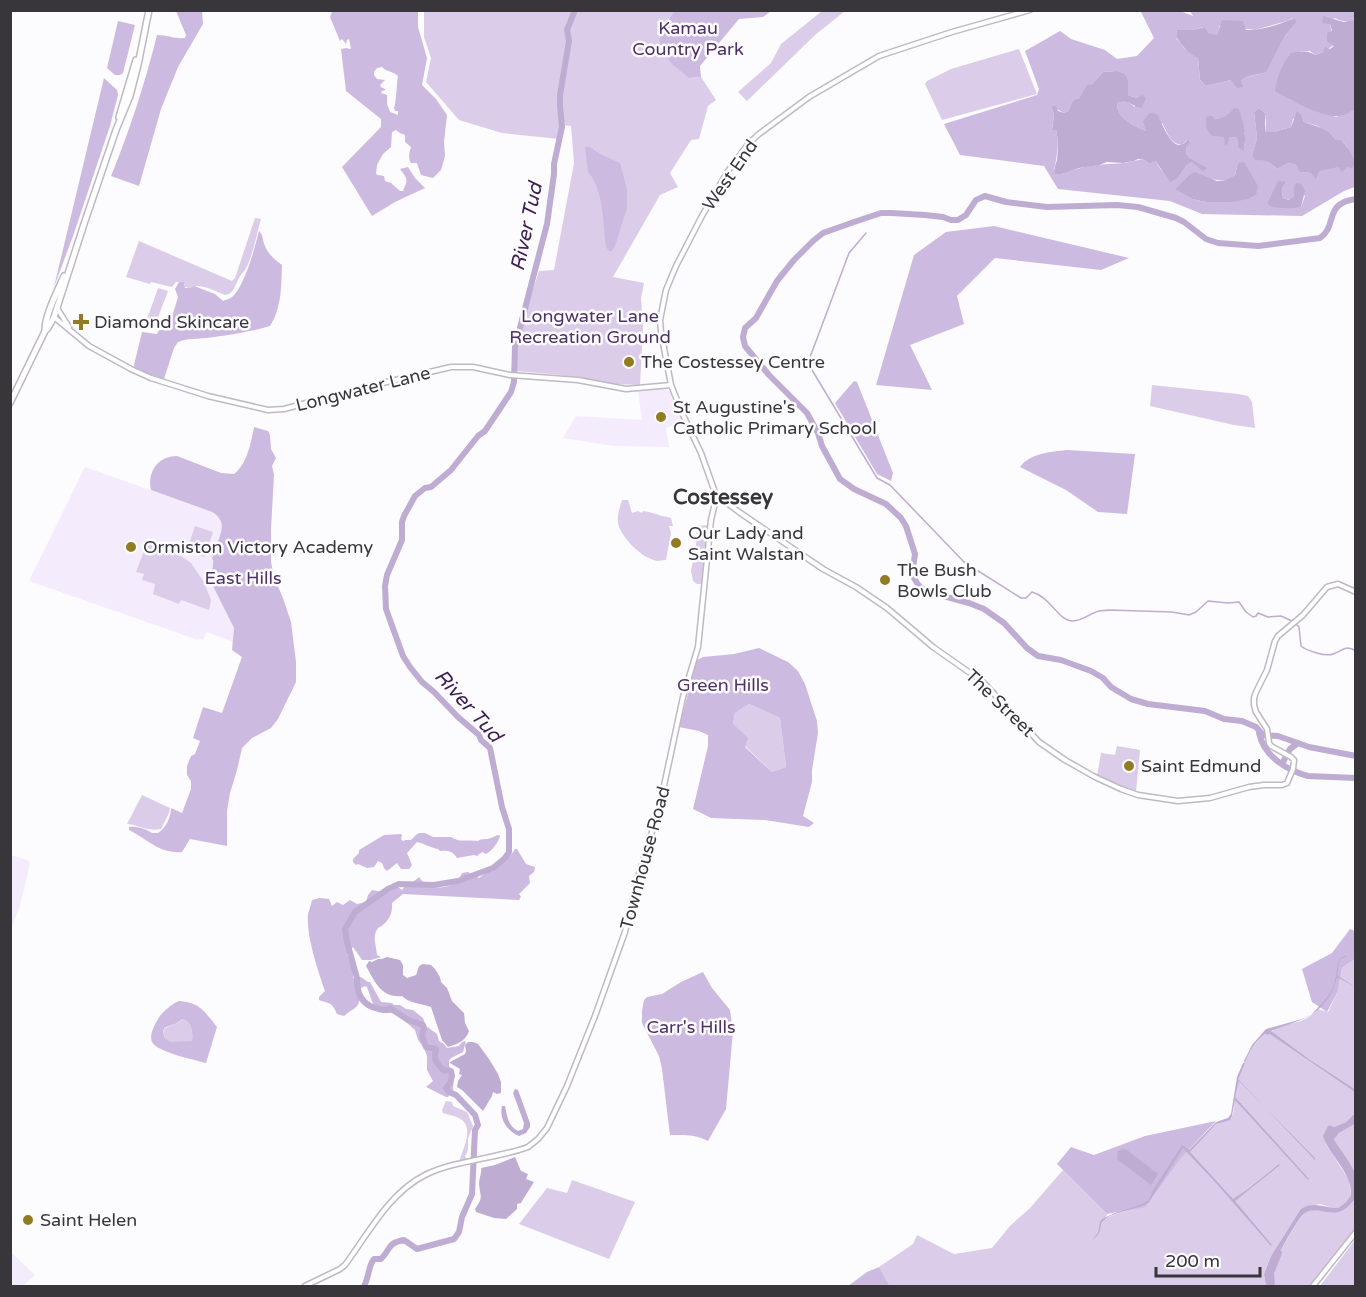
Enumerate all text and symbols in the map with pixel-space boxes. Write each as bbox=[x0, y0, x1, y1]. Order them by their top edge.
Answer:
park label: Kamau Country Park bbox=[632, 17, 744, 60]
street label: West End bbox=[698, 135, 762, 215]
water label: River Tud bbox=[506, 178, 549, 273]
park label: Longwater Lane Recreation Ground bbox=[509, 305, 671, 348]
place label: Diamond Skincare bbox=[94, 311, 249, 333]
marker: Diamond Skincare bbox=[72, 313, 90, 331]
place label: The Costessey Centre bbox=[641, 351, 825, 373]
marker: The Costessey Centre bbox=[622, 355, 636, 369]
street label: Longwater Lane bbox=[293, 362, 433, 416]
place label: St Augustine's Catholic Primary School bbox=[673, 396, 877, 439]
marker: St Augustine's Catholic Primary School bbox=[654, 410, 668, 424]
district label: Costessey bbox=[673, 485, 774, 510]
place label: Our Lady and Saint Walstan bbox=[688, 522, 805, 565]
place label: Ormiston Victory Academy bbox=[143, 536, 373, 558]
marker: Our Lady and Saint Walstan bbox=[669, 536, 683, 550]
marker: Ormiston Victory Academy bbox=[124, 540, 138, 554]
place label: The Bush Bowls Club bbox=[897, 559, 992, 602]
park label: East Hills bbox=[204, 567, 282, 589]
marker: The Bush Bowls Club bbox=[878, 573, 892, 587]
street label: The Street bbox=[961, 664, 1039, 742]
water label: River Tud bbox=[429, 665, 509, 749]
park label: Green Hills bbox=[677, 674, 769, 696]
place label: Saint Edmund bbox=[1141, 755, 1261, 777]
marker: Saint Edmund bbox=[1122, 759, 1136, 773]
street label: Townhouse Road bbox=[615, 784, 675, 932]
park label: Carr's Hills bbox=[646, 1016, 736, 1038]
place label: Saint Helen bbox=[40, 1209, 137, 1231]
marker: Saint Helen bbox=[21, 1213, 35, 1227]
scale bar bbox=[1156, 1240, 1260, 1278]
text: 200 m bbox=[1165, 1250, 1220, 1272]

